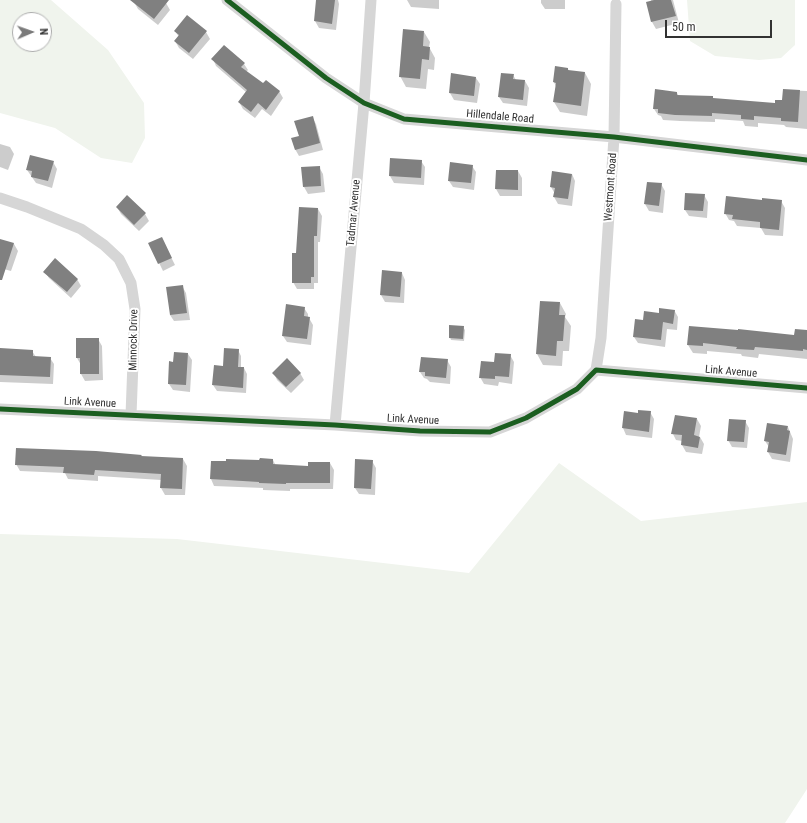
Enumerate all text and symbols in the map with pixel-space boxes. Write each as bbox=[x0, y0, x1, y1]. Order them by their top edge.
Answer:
north arrow bbox=[12, 12, 52, 52]
scale bar bbox=[667, 12, 774, 38]
text: 50 m bbox=[672, 20, 696, 34]
text: N bbox=[37, 28, 50, 35]
street label: Hillendale Road bbox=[466, 107, 534, 127]
street label: Westmont Road bbox=[602, 152, 620, 222]
street label: Tadmar Avenue bbox=[345, 179, 363, 247]
street label: Minnock Drive bbox=[127, 309, 141, 371]
street label: Link Avenue bbox=[704, 363, 758, 381]
street label: Link Avenue bbox=[64, 395, 116, 411]
street label: Link Avenue bbox=[387, 412, 439, 428]

